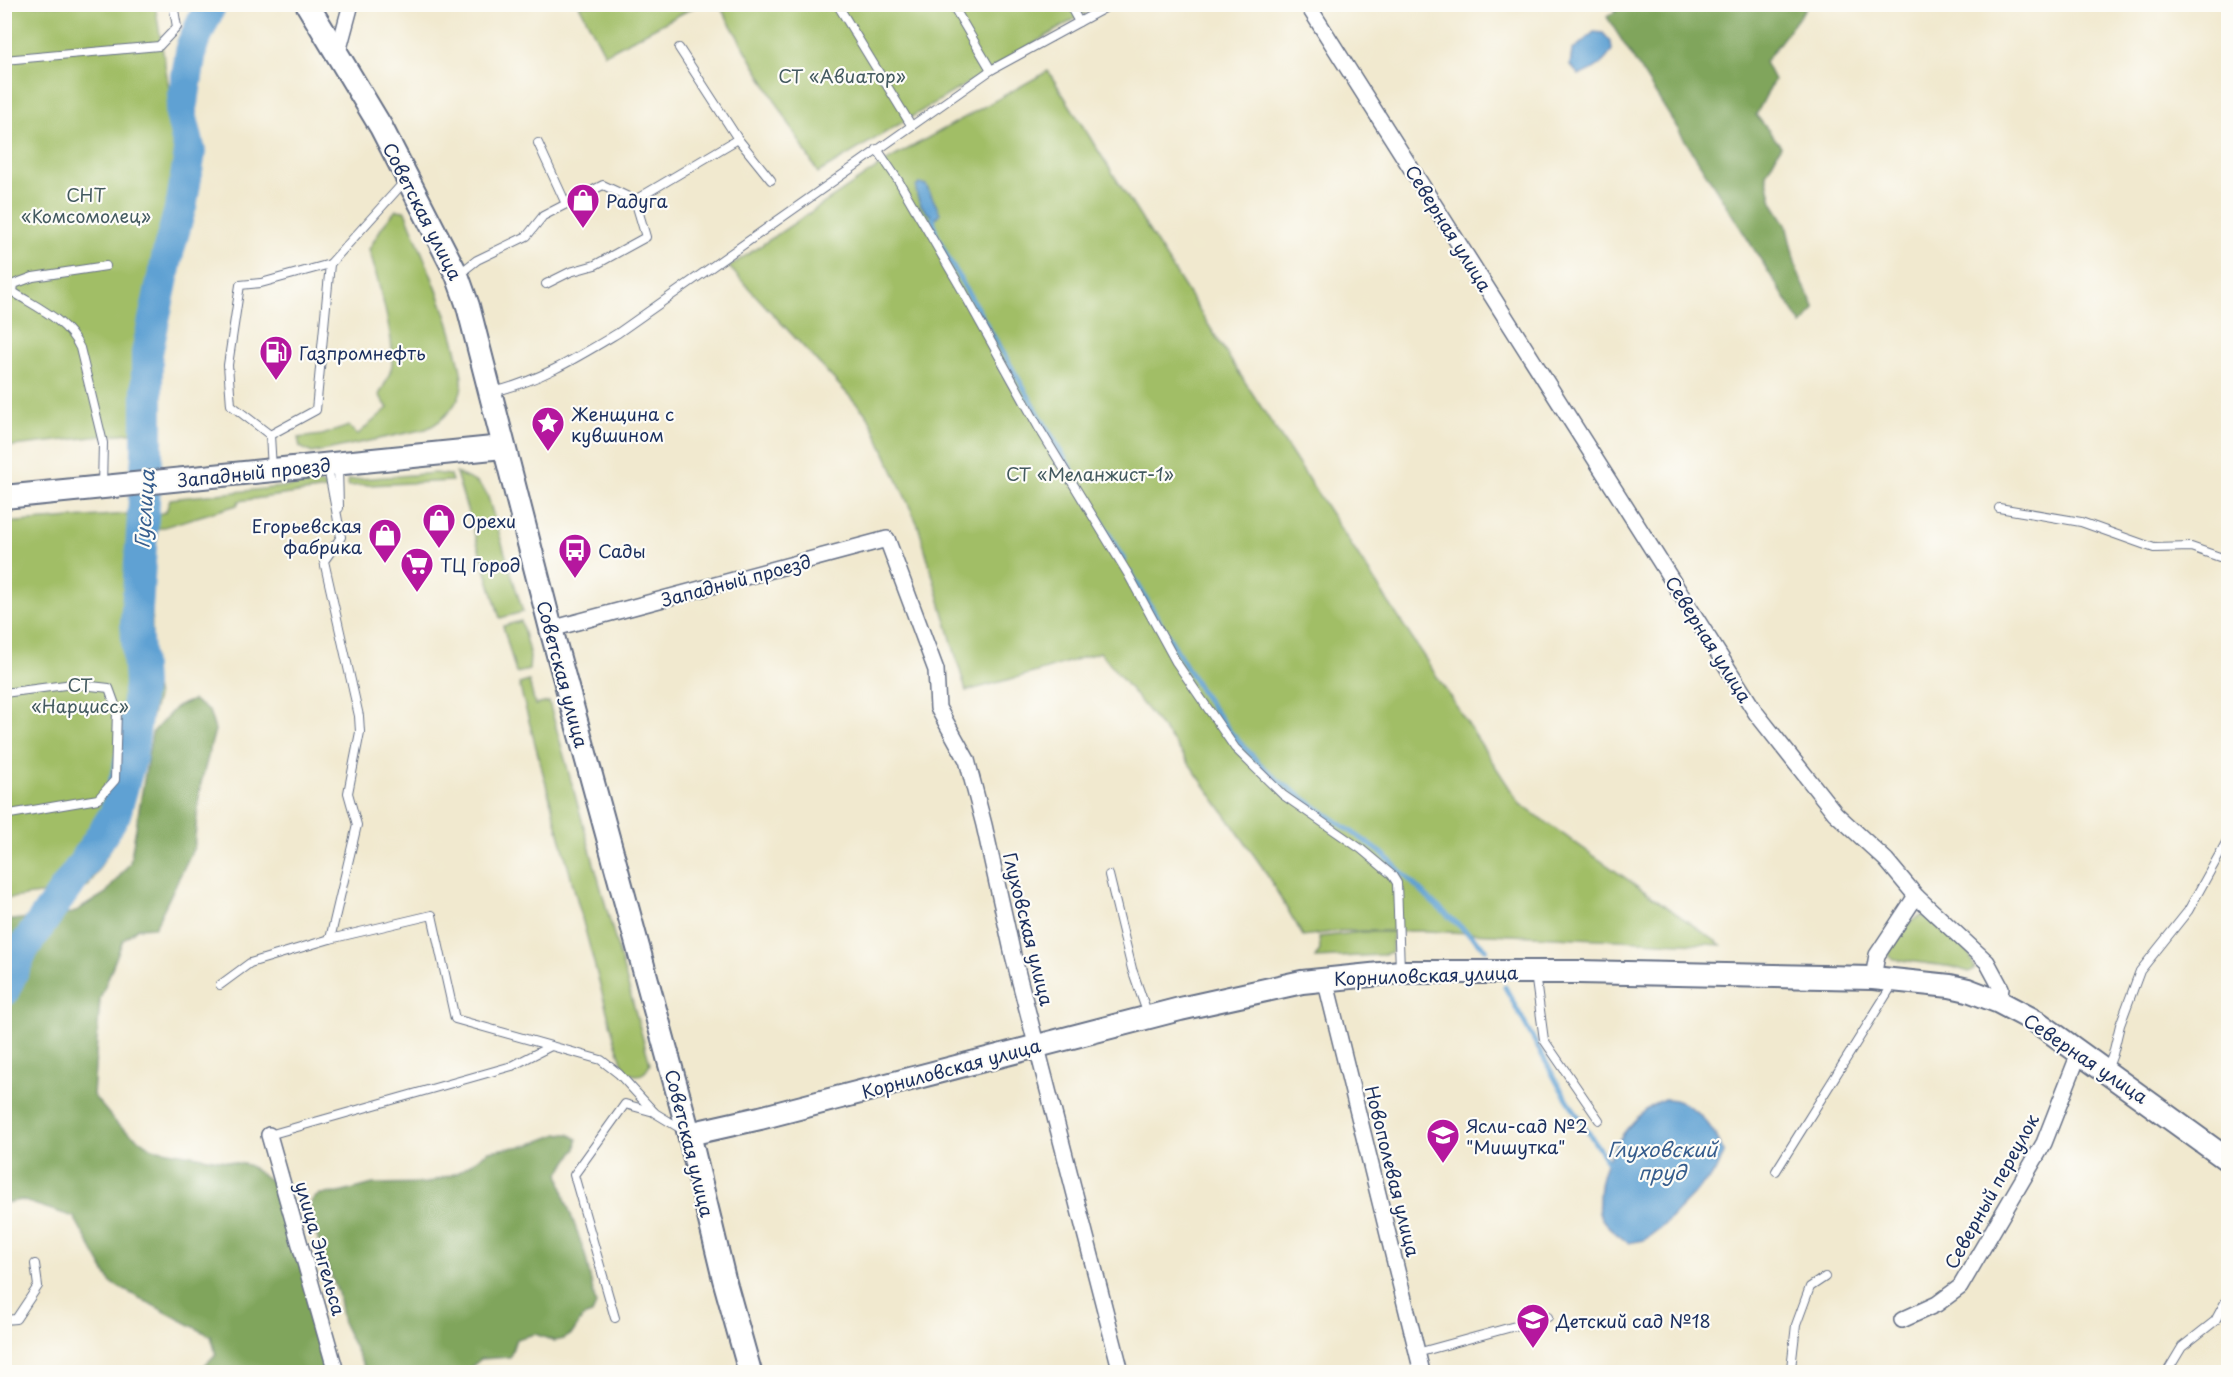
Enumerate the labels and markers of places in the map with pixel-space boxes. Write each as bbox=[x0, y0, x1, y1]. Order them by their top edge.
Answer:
shop icon: Радуга bbox=[565, 182, 601, 229]
place label: Радуга bbox=[606, 187, 668, 214]
fuel station icon: Газпромнефть bbox=[258, 334, 294, 381]
place label: Газпромнефть bbox=[299, 339, 426, 366]
place label: Женщина с кувшином bbox=[571, 400, 674, 448]
place icon: Женщина с кувшином bbox=[530, 405, 566, 452]
shop icon: Орехи bbox=[421, 502, 457, 549]
place label: Орехи bbox=[462, 507, 516, 534]
place label: Егорьевская фабрика bbox=[252, 512, 363, 560]
shop icon: Егорьевская фабрика bbox=[367, 517, 403, 564]
bus stop icon: Сады bbox=[557, 532, 593, 579]
place label: Сады bbox=[598, 537, 646, 564]
supermarket icon: ТЦ Город bbox=[399, 546, 435, 593]
place label: ТЦ Город bbox=[440, 551, 521, 578]
place label: Ясли-сад №2 "Мишутка" bbox=[1466, 1112, 1588, 1160]
school or university icon: Ясли-сад №2 "Мишутка" bbox=[1425, 1117, 1461, 1164]
school or university icon: Детский сад №18 bbox=[1515, 1302, 1551, 1349]
place label: Детский сад №18 bbox=[1555, 1307, 1711, 1334]

